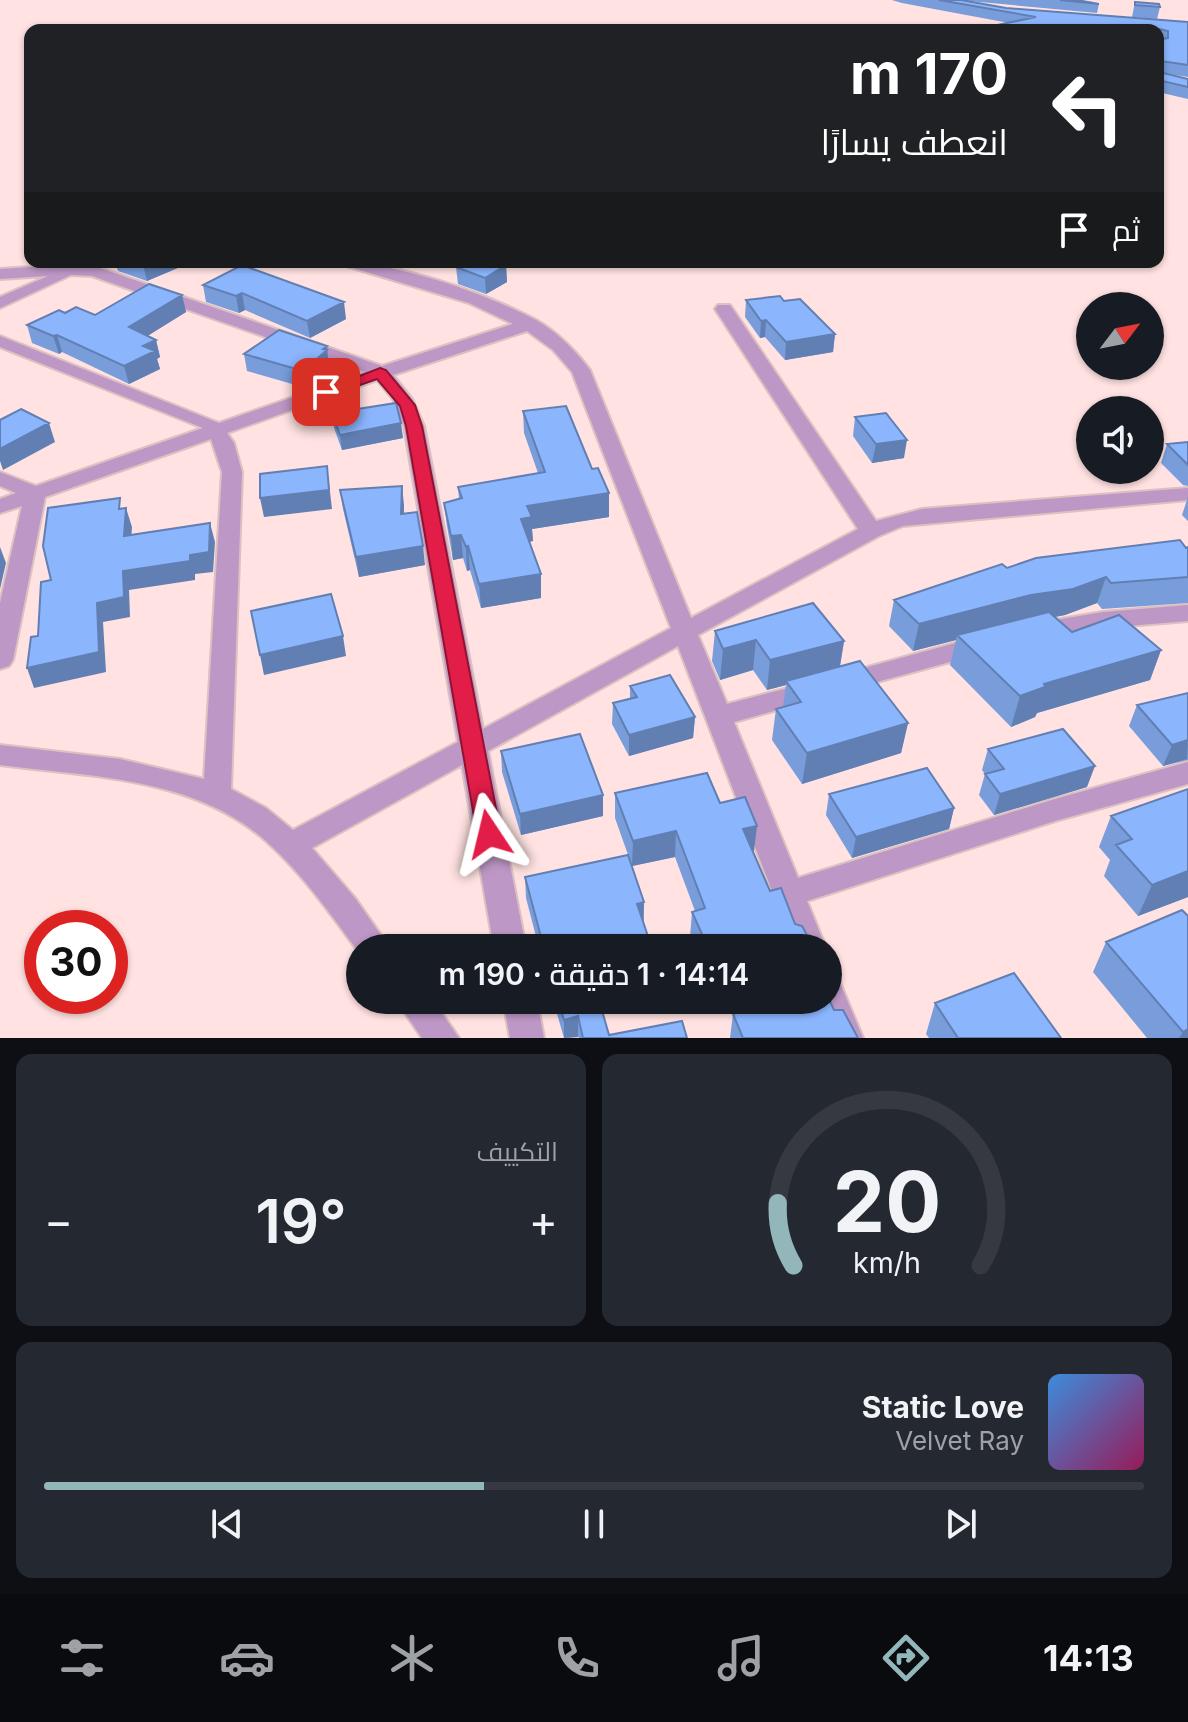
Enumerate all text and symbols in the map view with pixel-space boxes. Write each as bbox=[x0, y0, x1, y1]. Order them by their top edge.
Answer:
text: 170 m bbox=[850, 40, 1008, 108]
icon: left bbox=[1036, 56, 1140, 160]
text: انعطف يسارًا bbox=[820, 120, 1008, 164]
icon: arrive bbox=[1052, 208, 1096, 252]
text: ثم bbox=[1112, 212, 1140, 248]
north arrow bbox=[1076, 292, 1164, 380]
map controls bbox=[1076, 292, 1164, 484]
pin bbox=[292, 358, 360, 426]
icon: arrive bbox=[304, 370, 348, 414]
button: sound bbox=[1076, 396, 1164, 484]
position arrow bbox=[447, 792, 531, 876]
speed limit sign: 30 bbox=[24, 910, 128, 1014]
text: 14:14 · 1 دقيقة · 190 m bbox=[439, 956, 749, 992]
text: التكييف bbox=[476, 1136, 558, 1167]
text: 20 bbox=[833, 1151, 941, 1252]
text: 19° bbox=[255, 1185, 347, 1257]
text: − bbox=[44, 1194, 73, 1248]
text: + bbox=[529, 1194, 558, 1248]
text: km/h bbox=[853, 1245, 921, 1280]
text: Static Love bbox=[862, 1389, 1024, 1425]
text: Velvet Ray bbox=[895, 1425, 1024, 1456]
icon: previous bbox=[205, 1502, 249, 1546]
icon: pause bbox=[572, 1502, 616, 1546]
icon: next bbox=[939, 1502, 983, 1546]
icon: filters bbox=[54, 1630, 110, 1686]
icon: car bbox=[219, 1630, 275, 1686]
icon: climate bbox=[384, 1630, 440, 1686]
icon: phone bbox=[549, 1630, 605, 1686]
icon: music bbox=[713, 1630, 769, 1686]
icon: directions bbox=[878, 1630, 934, 1686]
text: 14:13 bbox=[1043, 1636, 1134, 1680]

